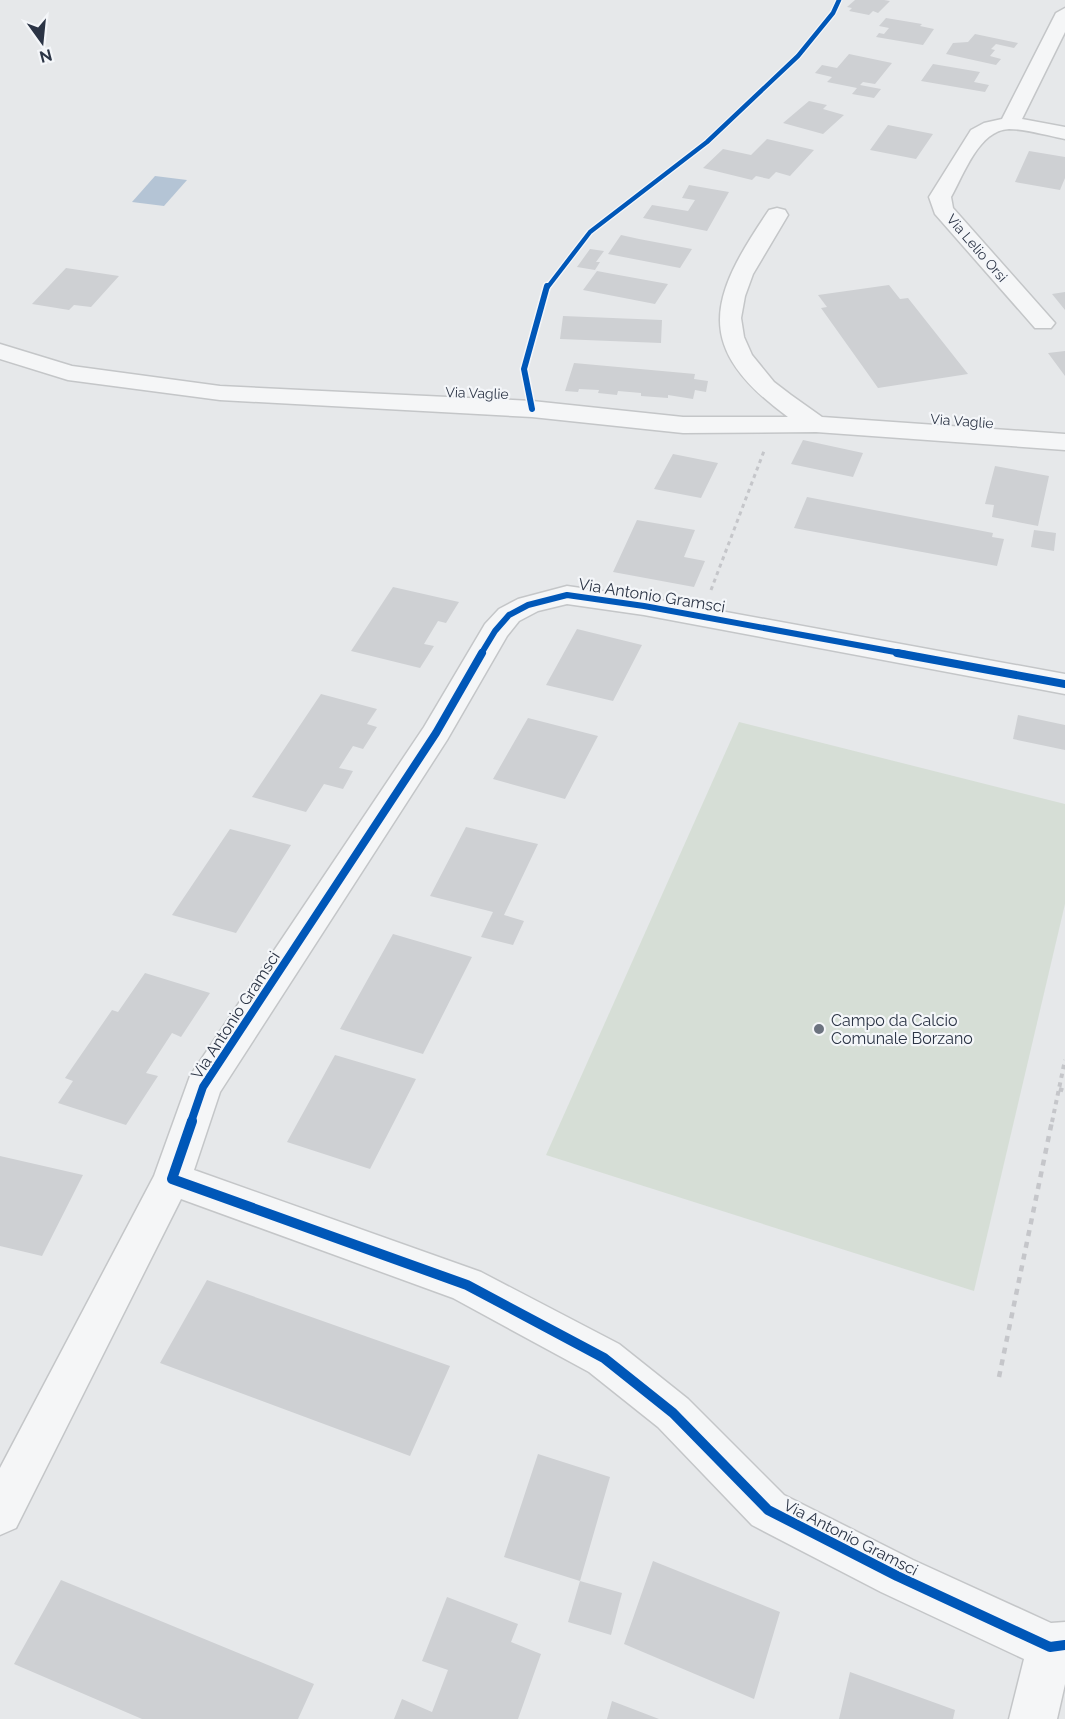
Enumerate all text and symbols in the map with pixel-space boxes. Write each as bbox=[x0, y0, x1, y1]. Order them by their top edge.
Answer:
north arrow bbox=[12, 12, 72, 72]
text: N bbox=[37, 45, 54, 67]
street label: Via Lelio Orsi bbox=[943, 211, 1011, 285]
street label: Via Vaglie bbox=[445, 384, 509, 402]
street label: Via Vaglie bbox=[930, 411, 994, 431]
street label: Via Antonio Gramsci bbox=[577, 575, 727, 616]
street label: Via Antonio Gramsci bbox=[187, 948, 284, 1083]
place label: Campo da Calcio Comunale Borzano bbox=[831, 1011, 973, 1048]
marker: Campo da Calcio Comunale Borzano bbox=[812, 1022, 826, 1036]
street label: Via Antonio Gramsci bbox=[780, 1495, 921, 1580]

